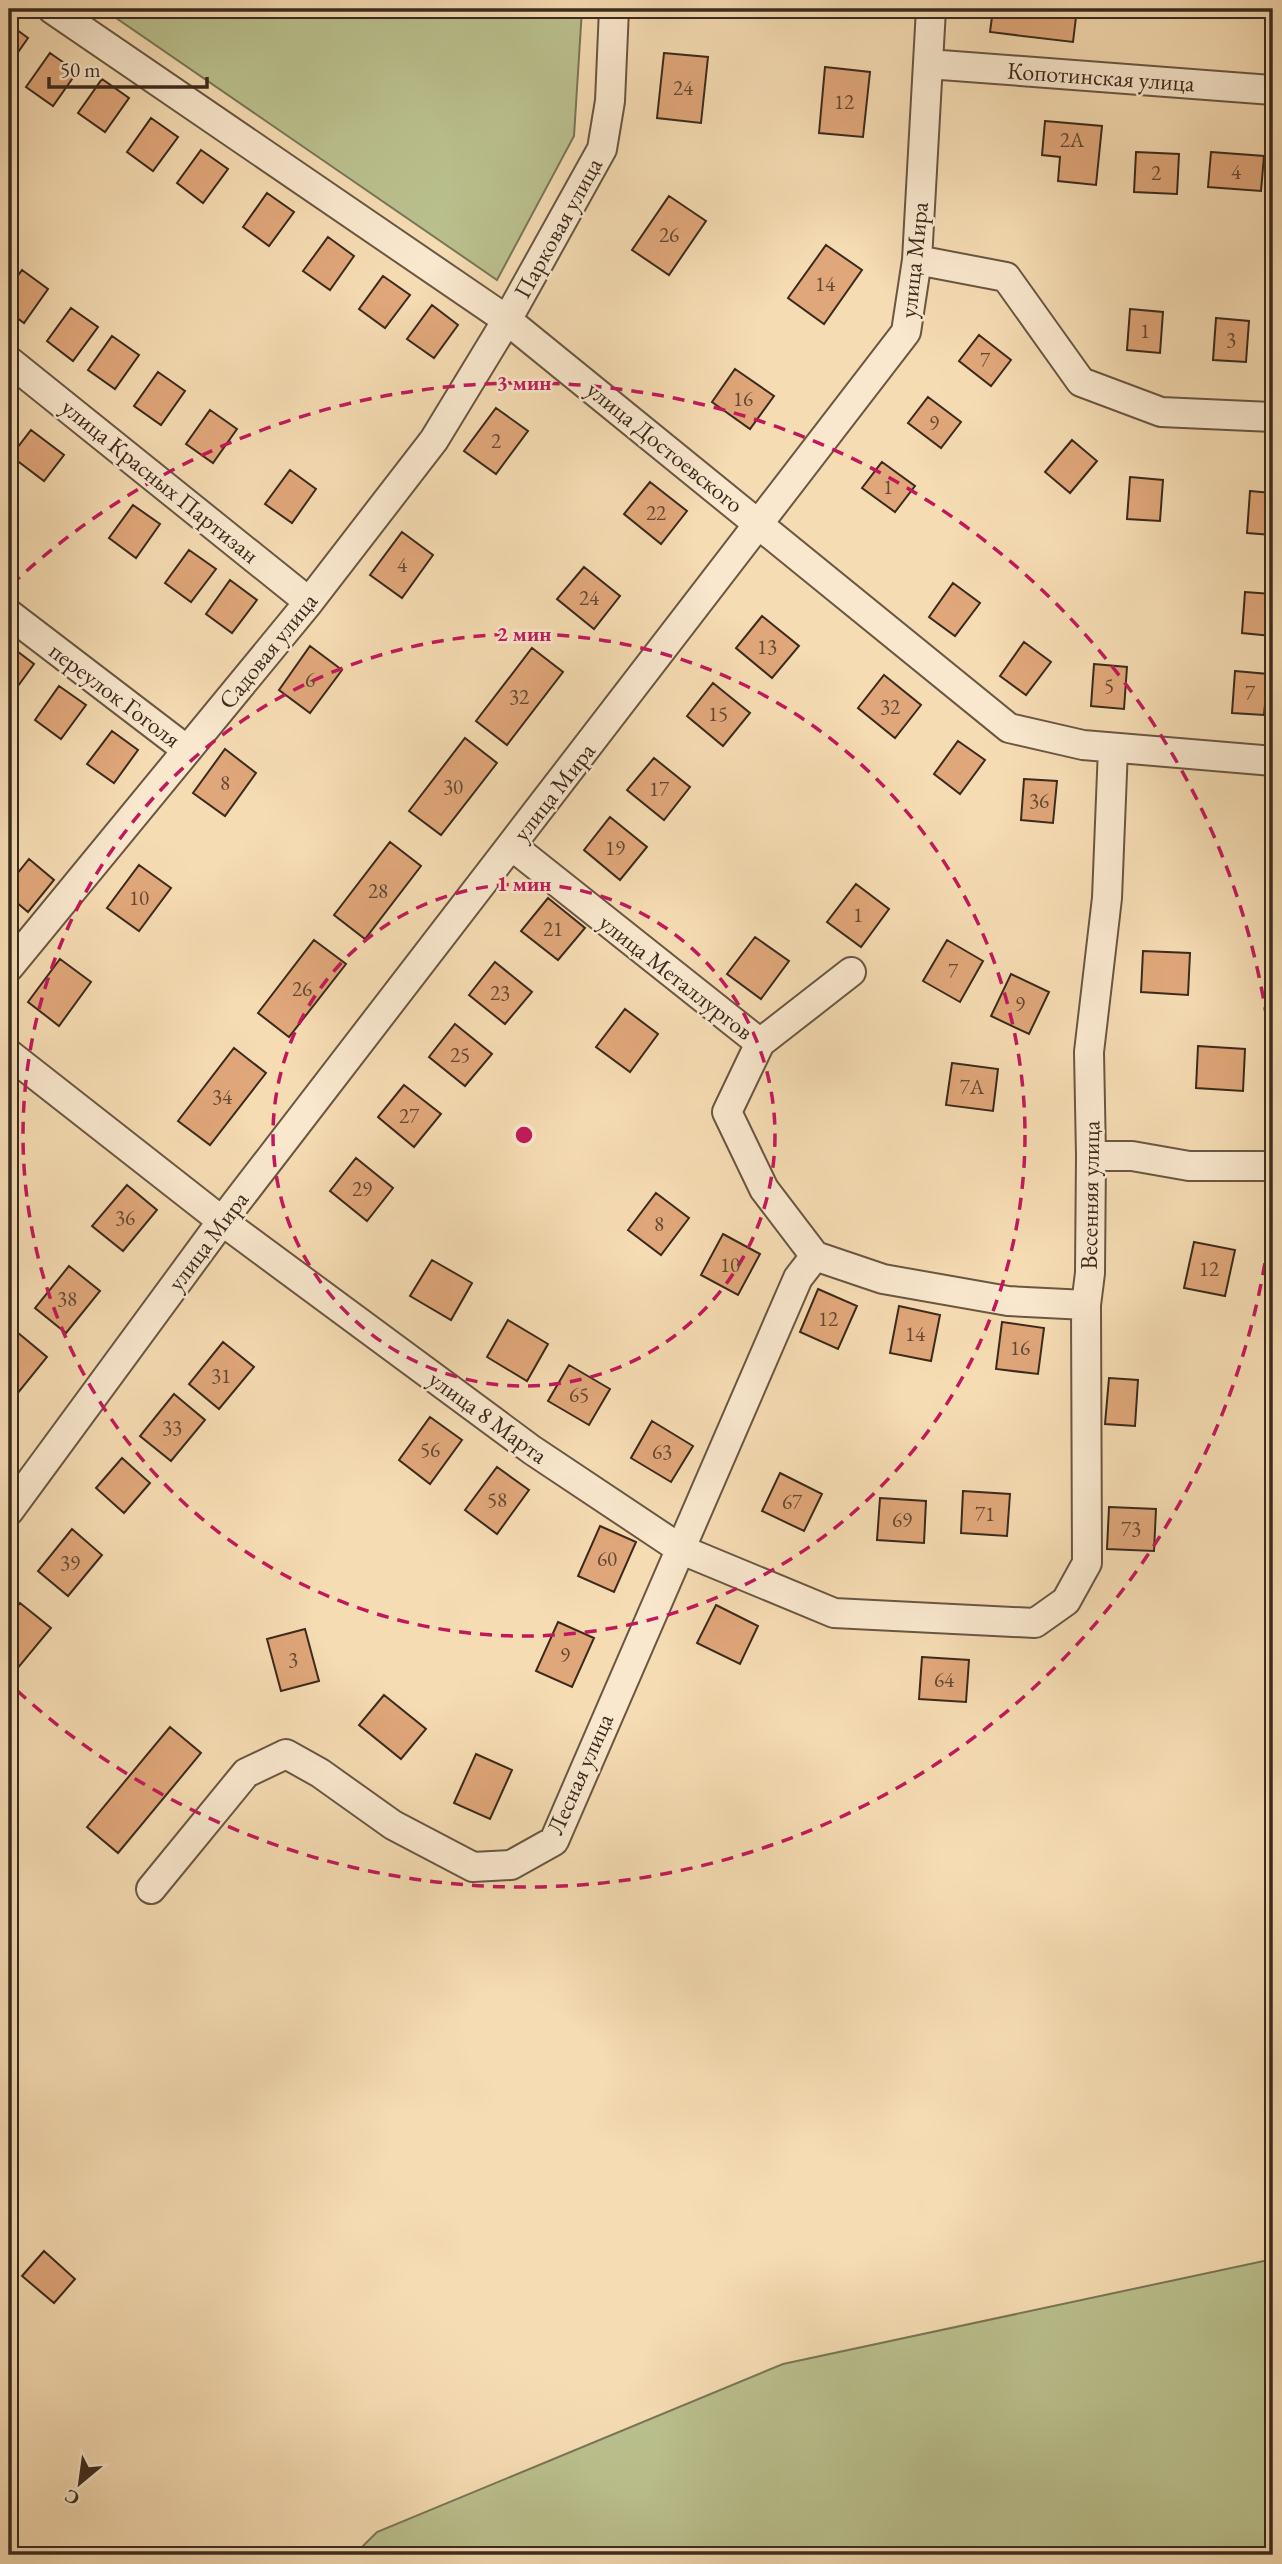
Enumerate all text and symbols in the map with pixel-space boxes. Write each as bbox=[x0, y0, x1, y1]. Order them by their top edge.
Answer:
scale bar bbox=[49, 46, 206, 90]
street label: Копотинская улица bbox=[1006, 54, 1196, 99]
text: 50 m bbox=[60, 56, 101, 83]
house number: 24 bbox=[673, 74, 694, 101]
house number: 12 bbox=[834, 88, 854, 115]
house number: 2А bbox=[1060, 126, 1085, 153]
street label: Парковая улица bbox=[506, 152, 609, 304]
house number: 4 bbox=[1231, 158, 1242, 185]
house number: 2 bbox=[1151, 159, 1161, 186]
street label: улица Мира bbox=[892, 200, 935, 320]
house number: 26 bbox=[659, 221, 679, 248]
house number: 14 bbox=[815, 270, 836, 297]
house number: 1 bbox=[1140, 317, 1150, 344]
house number: 3 bbox=[1226, 326, 1236, 353]
house number: 7 bbox=[980, 346, 991, 373]
text: 3 мин bbox=[497, 369, 551, 396]
street label: улица Достоевского bbox=[580, 374, 750, 520]
house number: 16 bbox=[733, 385, 753, 412]
street label: улица Красных Партизан bbox=[55, 391, 266, 570]
house number: 9 bbox=[929, 409, 939, 436]
house number: 2 bbox=[491, 427, 501, 454]
house number: 1 bbox=[883, 473, 893, 500]
house number: 22 bbox=[646, 499, 666, 526]
house number: 4 bbox=[397, 551, 408, 578]
house number: 24 bbox=[579, 584, 600, 611]
street label: Садовая улица bbox=[211, 586, 324, 715]
text: 2 мин bbox=[497, 620, 551, 647]
house number: 13 bbox=[757, 633, 777, 660]
street label: переулок Гоголя bbox=[43, 635, 188, 754]
house number: 6 bbox=[305, 666, 315, 693]
house number: 5 bbox=[1104, 672, 1114, 699]
house number: 7 bbox=[1245, 679, 1256, 706]
house number: 32 bbox=[509, 683, 529, 710]
house number: 32 bbox=[880, 693, 900, 720]
house number: 15 bbox=[708, 700, 728, 727]
street label: улица Мира bbox=[505, 736, 602, 847]
house number: 8 bbox=[220, 769, 230, 796]
house number: 30 bbox=[443, 773, 463, 800]
house number: 17 bbox=[649, 775, 670, 802]
house number: 36 bbox=[1029, 787, 1049, 814]
house number: 19 bbox=[605, 834, 625, 861]
text: 1 мин bbox=[497, 870, 551, 897]
house number: 28 bbox=[368, 877, 388, 904]
house number: 10 bbox=[129, 884, 149, 911]
house number: 1 bbox=[853, 901, 863, 928]
street label: улица Металлургов bbox=[593, 907, 760, 1046]
house number: 21 bbox=[543, 915, 563, 942]
house number: 7 bbox=[948, 957, 959, 984]
house number: 26 bbox=[292, 975, 312, 1002]
house number: 23 bbox=[490, 979, 510, 1006]
house number: 9 bbox=[1015, 990, 1025, 1017]
house number: 25 bbox=[450, 1041, 470, 1068]
house number: 7А bbox=[960, 1073, 985, 1100]
house number: 34 bbox=[212, 1083, 233, 1110]
house number: 27 bbox=[399, 1102, 420, 1129]
street label: Весенняя улица bbox=[1073, 1120, 1106, 1270]
centre of rings bbox=[512, 1123, 536, 1147]
house number: 29 bbox=[352, 1175, 372, 1202]
street label: улица Мира bbox=[160, 1184, 255, 1297]
house number: 36 bbox=[115, 1204, 135, 1231]
house number: 8 bbox=[654, 1210, 664, 1237]
house number: 10 bbox=[720, 1251, 740, 1278]
house number: 12 bbox=[1199, 1255, 1219, 1282]
house number: 38 bbox=[57, 1285, 77, 1312]
house number: 12 bbox=[818, 1305, 838, 1332]
house number: 14 bbox=[905, 1320, 926, 1347]
house number: 16 bbox=[1010, 1334, 1030, 1361]
house number: 31 bbox=[211, 1362, 231, 1389]
street label: улица 8 Марта bbox=[423, 1363, 554, 1470]
house number: 65 bbox=[569, 1381, 589, 1408]
house number: 33 bbox=[162, 1414, 182, 1441]
house number: 56 bbox=[420, 1436, 440, 1463]
house number: 63 bbox=[652, 1438, 672, 1465]
house number: 58 bbox=[487, 1486, 507, 1513]
house number: 67 bbox=[782, 1488, 803, 1515]
house number: 71 bbox=[975, 1500, 995, 1527]
house number: 69 bbox=[892, 1506, 912, 1533]
house number: 73 bbox=[1121, 1515, 1141, 1542]
house number: 60 bbox=[597, 1545, 617, 1572]
house number: 39 bbox=[60, 1549, 80, 1576]
house number: 9 bbox=[560, 1641, 570, 1668]
house number: 3 bbox=[288, 1646, 298, 1673]
house number: 64 bbox=[934, 1666, 955, 1693]
street label: Лесная улица bbox=[539, 1708, 620, 1839]
north arrow bbox=[46, 2448, 116, 2518]
text: С bbox=[60, 2483, 84, 2512]

